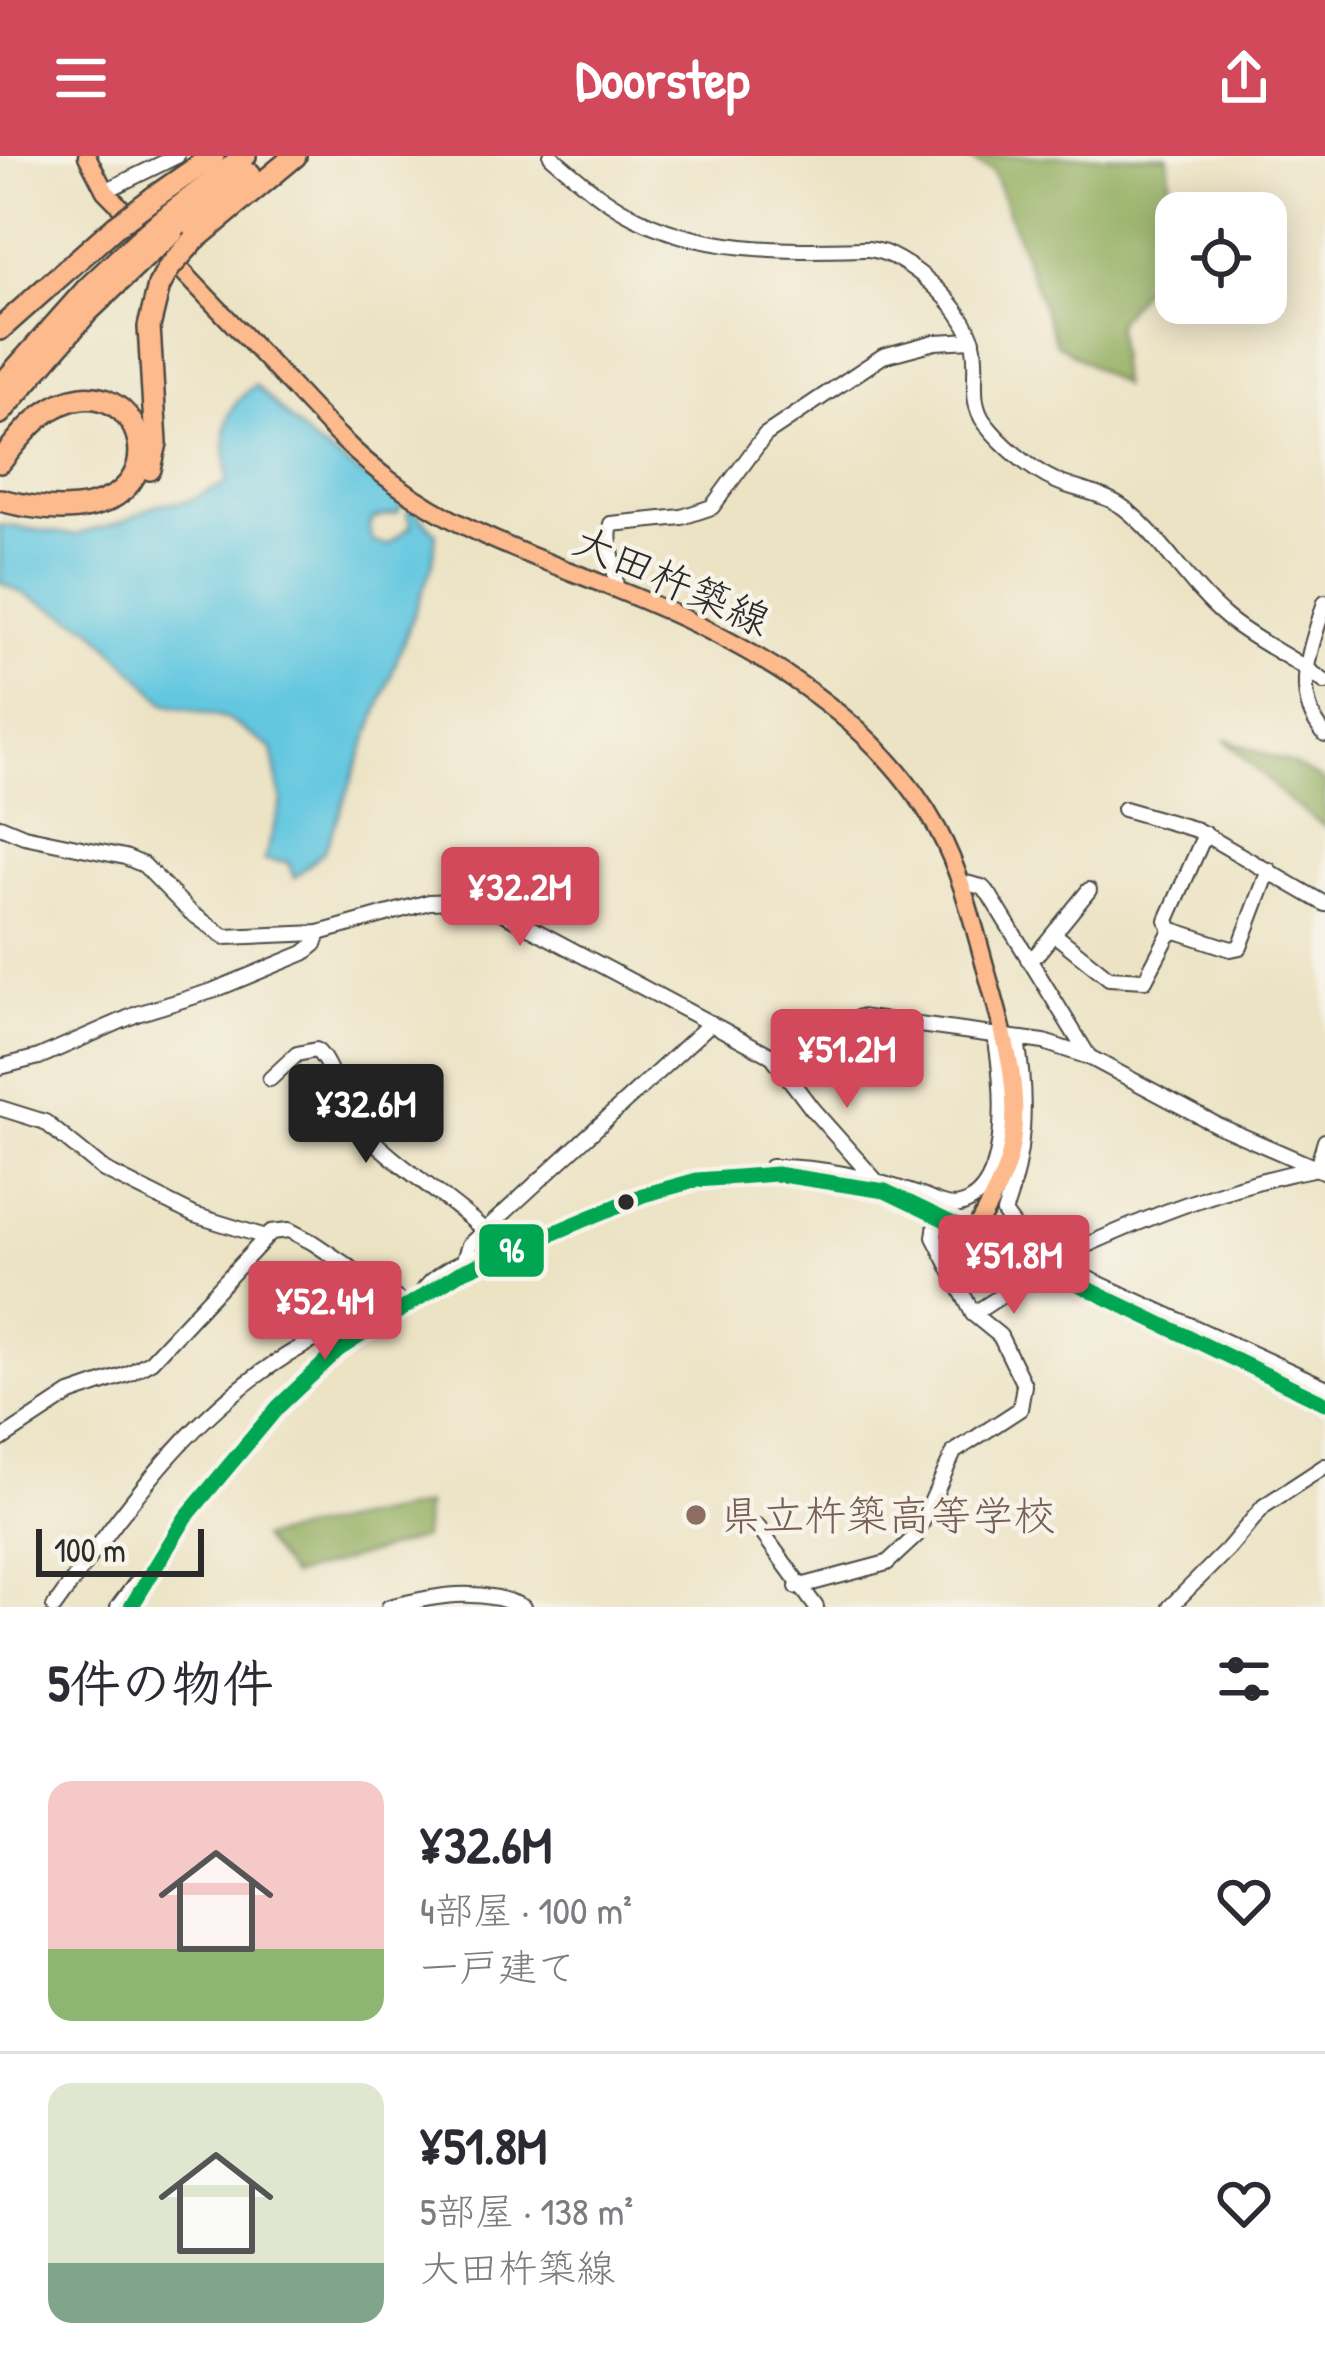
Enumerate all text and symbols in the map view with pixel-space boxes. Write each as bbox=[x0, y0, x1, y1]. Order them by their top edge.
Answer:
text: Doorstep bbox=[576, 42, 749, 115]
icon: menu bbox=[48, 45, 114, 111]
icon: share bbox=[1211, 45, 1277, 111]
map controls bbox=[1155, 192, 1287, 324]
button: locate bbox=[1155, 192, 1287, 324]
street label: 大田杵築線 bbox=[565, 511, 780, 648]
pin: ¥32.2M bbox=[422, 847, 618, 949]
text: ¥32.2M bbox=[468, 859, 572, 912]
pin: ¥51.2M bbox=[749, 1009, 945, 1111]
text: ¥51.2M bbox=[798, 1021, 896, 1074]
pin: ¥32.6M bbox=[268, 1064, 464, 1166]
text: ¥32.6M bbox=[316, 1076, 416, 1129]
unlabelled marker bbox=[615, 1191, 637, 1213]
pin: ¥51.8M bbox=[916, 1215, 1112, 1317]
line badge: 96 bbox=[477, 1222, 546, 1279]
text: ¥51.8M bbox=[965, 1227, 1063, 1280]
text: 96 bbox=[499, 1228, 525, 1272]
pin: ¥52.4M bbox=[227, 1261, 423, 1363]
text: ¥52.4M bbox=[275, 1273, 375, 1326]
place label: 県立杵築高等学校 bbox=[720, 1486, 1056, 1543]
marker: 県立杵築高等学校 bbox=[683, 1502, 709, 1528]
scale bar bbox=[36, 1523, 204, 1576]
text: 100 m bbox=[54, 1528, 126, 1572]
icon: filters bbox=[1211, 1646, 1277, 1712]
text: 5件の物件 bbox=[48, 1648, 274, 1717]
text: ¥32.6M bbox=[420, 1810, 552, 1879]
icon: home bbox=[144, 1829, 288, 1973]
icon: heart bbox=[1211, 1868, 1277, 1934]
text: 4部屋 · 100 m² bbox=[420, 1883, 632, 1936]
text: 一戸建て bbox=[420, 1940, 576, 1993]
text: ¥51.8M bbox=[420, 2111, 547, 2180]
icon: home bbox=[144, 2131, 288, 2275]
icon: heart bbox=[1211, 2170, 1277, 2236]
text: 5部屋 · 138 m² bbox=[420, 2184, 633, 2237]
text: 大田杵築線 bbox=[420, 2241, 615, 2294]

